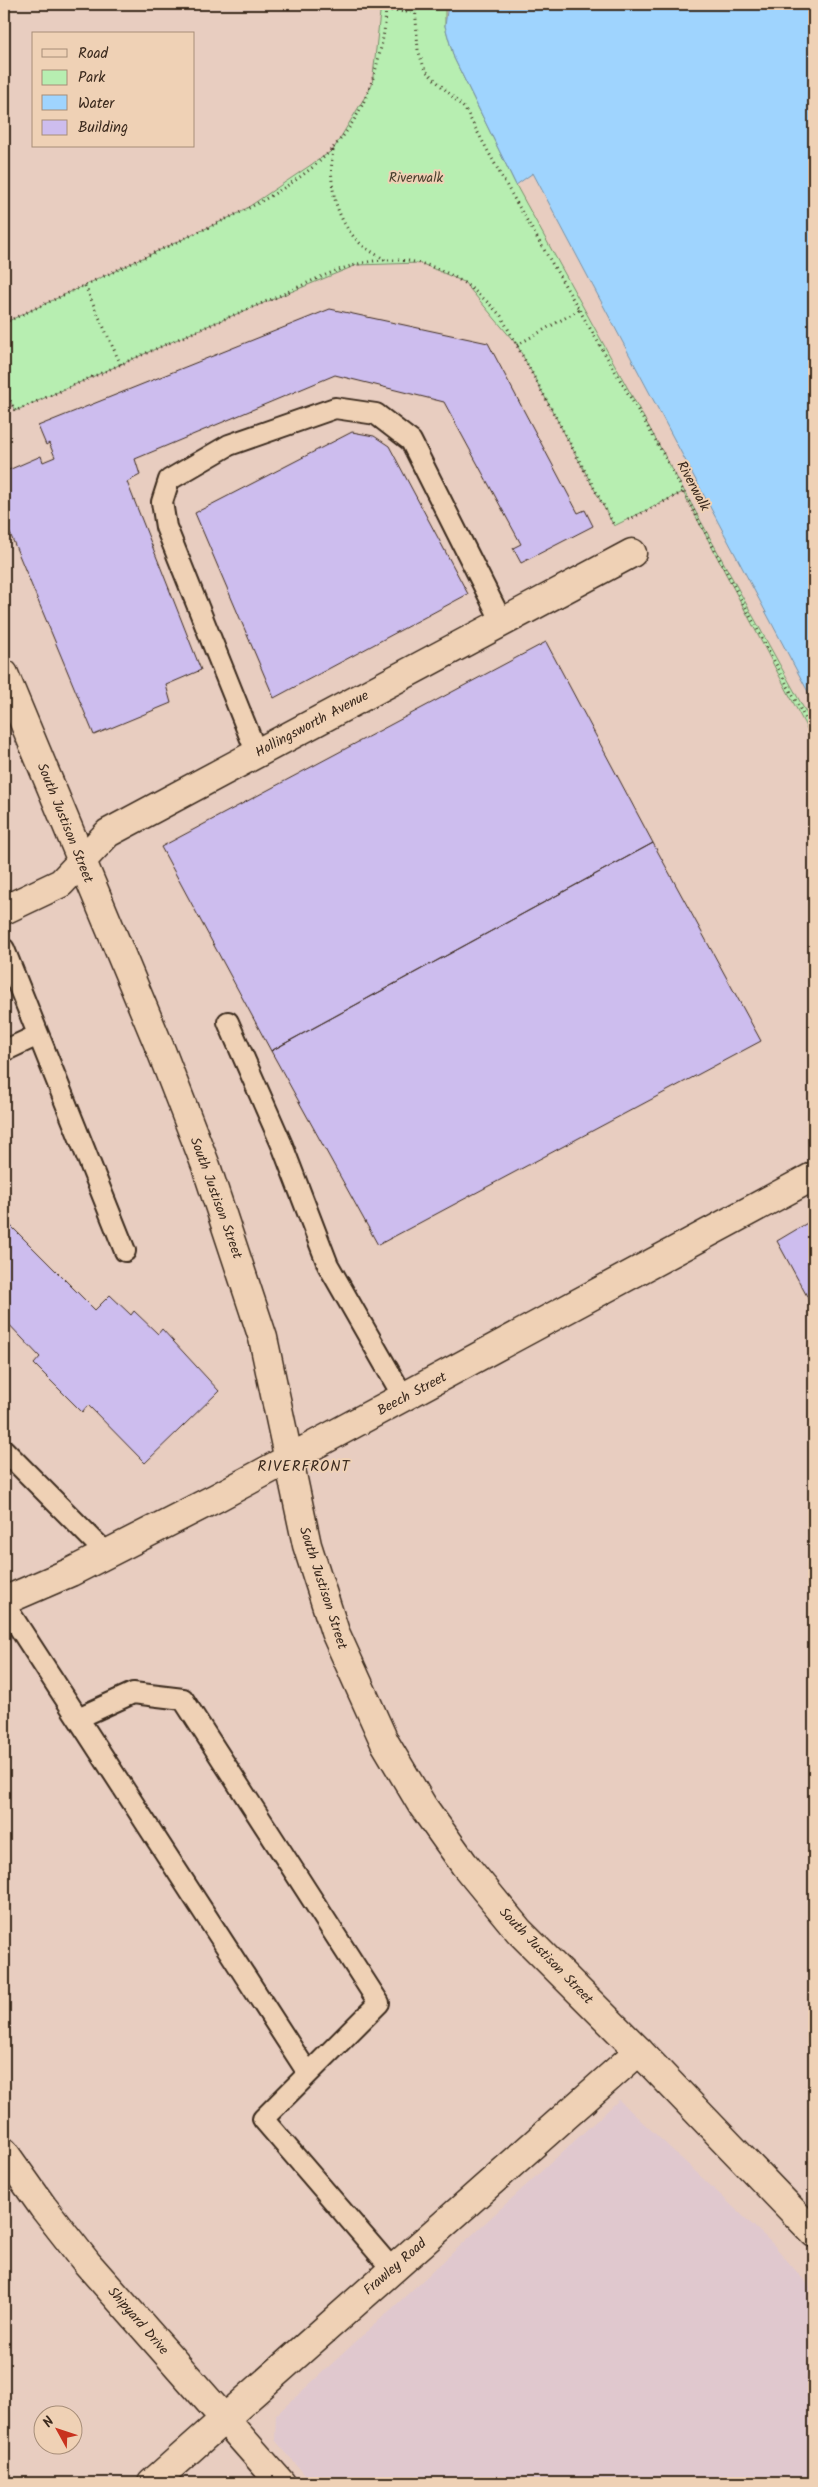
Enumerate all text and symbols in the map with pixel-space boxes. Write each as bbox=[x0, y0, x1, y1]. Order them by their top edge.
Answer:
legend bbox=[32, 32, 195, 148]
text: Road bbox=[78, 42, 109, 66]
text: Park bbox=[78, 66, 106, 90]
text: Water bbox=[78, 92, 115, 116]
text: Building bbox=[78, 116, 128, 140]
park label: Riverwalk bbox=[389, 167, 444, 189]
street label: Riverwalk bbox=[671, 457, 716, 516]
street label: Hollingsworth Avenue bbox=[251, 684, 373, 763]
street label: South Justison Street bbox=[31, 760, 99, 887]
street label: South Justison Street bbox=[184, 1134, 248, 1262]
street label: Beech Street bbox=[373, 1366, 451, 1422]
district label: RIVERFRONT bbox=[258, 1455, 351, 1479]
street label: South Justison Street bbox=[293, 1524, 353, 1653]
street label: South Justison Street bbox=[494, 1902, 599, 2010]
street label: Frawley Road bbox=[358, 2232, 432, 2301]
street label: Shipyard Drive bbox=[102, 2282, 174, 2361]
north arrow bbox=[32, 2404, 82, 2454]
text: N bbox=[38, 2412, 60, 2433]

